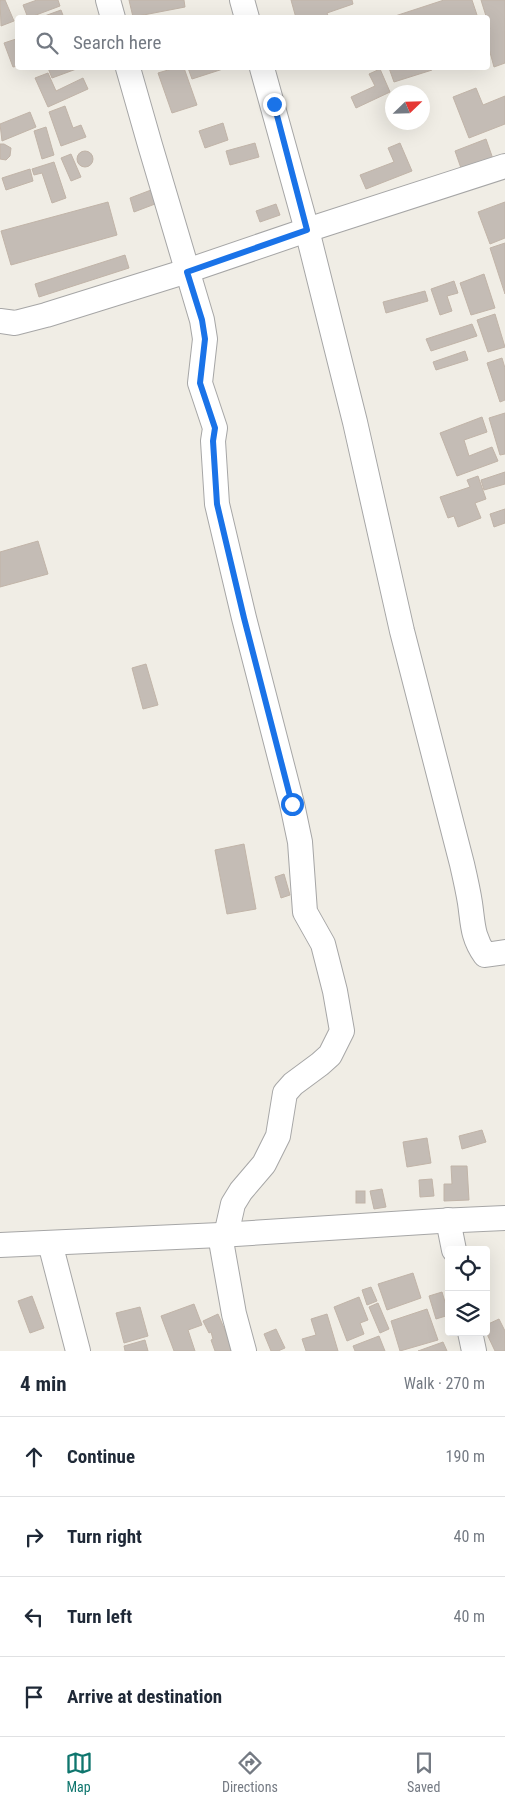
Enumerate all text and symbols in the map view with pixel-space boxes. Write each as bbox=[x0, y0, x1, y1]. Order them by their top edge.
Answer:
search box bbox=[15, 15, 490, 70]
icon: search bbox=[33, 29, 61, 57]
text: Search here bbox=[73, 31, 161, 54]
north arrow bbox=[385, 85, 430, 130]
route end bbox=[263, 93, 286, 116]
route start bbox=[281, 793, 304, 816]
map controls bbox=[445, 1246, 490, 1336]
button: locate bbox=[445, 1246, 490, 1291]
button: layers bbox=[445, 1291, 490, 1336]
text: 4 min bbox=[20, 1372, 67, 1396]
text: Walk · 270 m bbox=[404, 1374, 485, 1393]
icon: ahead bbox=[20, 1443, 48, 1471]
text: Continue bbox=[67, 1445, 135, 1468]
text: 190 m bbox=[446, 1447, 485, 1466]
icon: right bbox=[20, 1523, 48, 1551]
text: Turn right bbox=[67, 1525, 142, 1548]
text: 40 m bbox=[453, 1527, 485, 1546]
icon: left bbox=[20, 1603, 48, 1631]
text: Turn left bbox=[67, 1605, 132, 1628]
text: 40 m bbox=[453, 1607, 485, 1626]
icon: arrive bbox=[20, 1683, 48, 1711]
text: Arrive at destination bbox=[67, 1685, 222, 1708]
tab: Map bbox=[65, 1749, 93, 1795]
tab: Directions bbox=[222, 1749, 278, 1795]
tab: Saved bbox=[407, 1749, 440, 1795]

